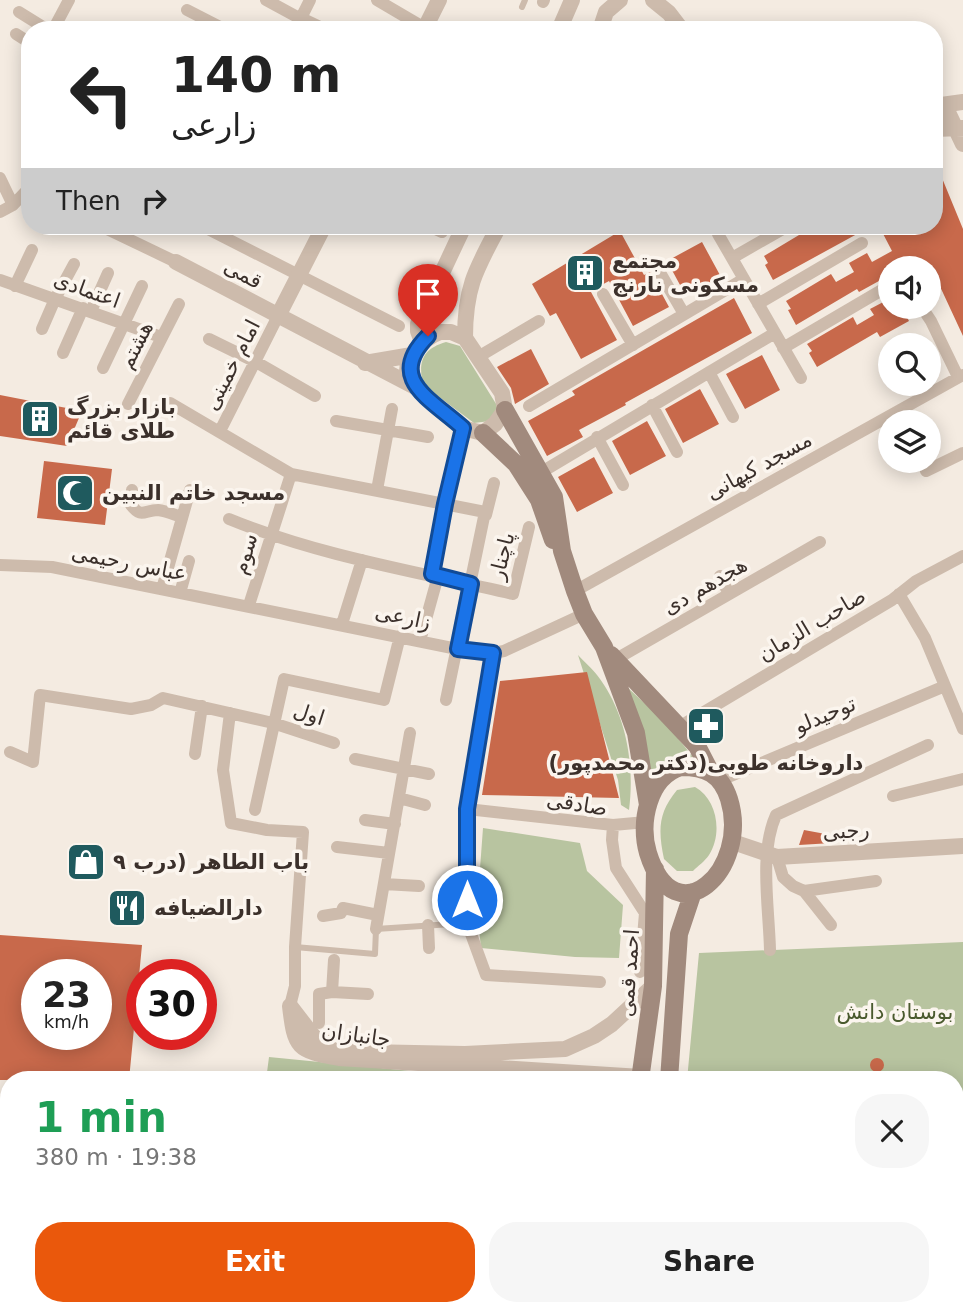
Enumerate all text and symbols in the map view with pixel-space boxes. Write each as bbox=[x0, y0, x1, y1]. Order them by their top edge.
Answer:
text: 140 m bbox=[171, 47, 341, 104]
icon: left bbox=[56, 49, 147, 140]
text: زارعی bbox=[171, 106, 257, 144]
icon: right bbox=[135, 182, 173, 220]
text: Then bbox=[56, 186, 121, 216]
place label: مجتمع مسکونی نارنج bbox=[612, 249, 759, 297]
building icon: مجتمع مسکونی نارنج bbox=[564, 252, 606, 294]
street label: قمی bbox=[220, 254, 266, 294]
map controls bbox=[878, 256, 941, 473]
button: sound bbox=[878, 256, 941, 319]
pin bbox=[398, 264, 458, 336]
street label: اعتمادی bbox=[50, 267, 124, 313]
icon: arrive bbox=[409, 275, 447, 313]
street label: امام خمینی bbox=[199, 316, 265, 414]
street label: هشتم bbox=[114, 317, 159, 373]
button: search bbox=[878, 333, 941, 396]
place label: بازار بزرگ طلای قائم bbox=[67, 394, 176, 443]
building icon: بازار بزرگ طلای قائم bbox=[19, 398, 61, 440]
button: layers bbox=[878, 410, 941, 473]
street label: مسجد کیهانی bbox=[702, 427, 816, 505]
mosque icon: مسجد خاتم النبین bbox=[54, 472, 96, 514]
place label: مسجد خاتم النبین bbox=[102, 481, 285, 505]
street label: پاچنار bbox=[484, 530, 519, 583]
street label: سوم bbox=[227, 531, 263, 577]
street label: عباس رحیمی bbox=[69, 540, 189, 586]
street label: هجدهم دی bbox=[659, 552, 752, 621]
street label: صاحب الزمان bbox=[754, 583, 870, 667]
street label: زارعی bbox=[373, 599, 433, 635]
street label: توحیدلو bbox=[790, 691, 859, 739]
street label: اول bbox=[290, 698, 328, 730]
pharmacy icon: داروخانه طوبی(دکتر محمدپور) bbox=[685, 705, 727, 747]
place label: داروخانه طوبی(دکتر محمدپور) bbox=[549, 751, 864, 775]
street label: صادقی bbox=[545, 787, 609, 821]
street label: رجبی bbox=[822, 818, 870, 844]
shop icon: باب الطاهر (درب ۹ bbox=[65, 841, 107, 883]
place label: باب الطاهر (درب ۹ bbox=[113, 850, 309, 874]
position arrow bbox=[430, 863, 504, 937]
restaurant icon: دارالضیافه bbox=[106, 887, 148, 929]
place label: دارالضیافه bbox=[154, 896, 263, 920]
street label: احمد قمی bbox=[614, 928, 644, 1018]
speed limit sign: 30 bbox=[126, 959, 217, 1050]
text: 23 bbox=[42, 975, 91, 1015]
park label: بوستان دانش bbox=[837, 1000, 953, 1024]
text: km/h bbox=[44, 1011, 89, 1032]
street label: جانبازان bbox=[320, 1018, 392, 1052]
text: 1 min bbox=[35, 1093, 167, 1142]
button: close bbox=[855, 1094, 929, 1168]
text: 380 m · 19:38 bbox=[35, 1144, 197, 1170]
button: Exit bbox=[35, 1222, 475, 1302]
button: Share bbox=[489, 1222, 929, 1302]

